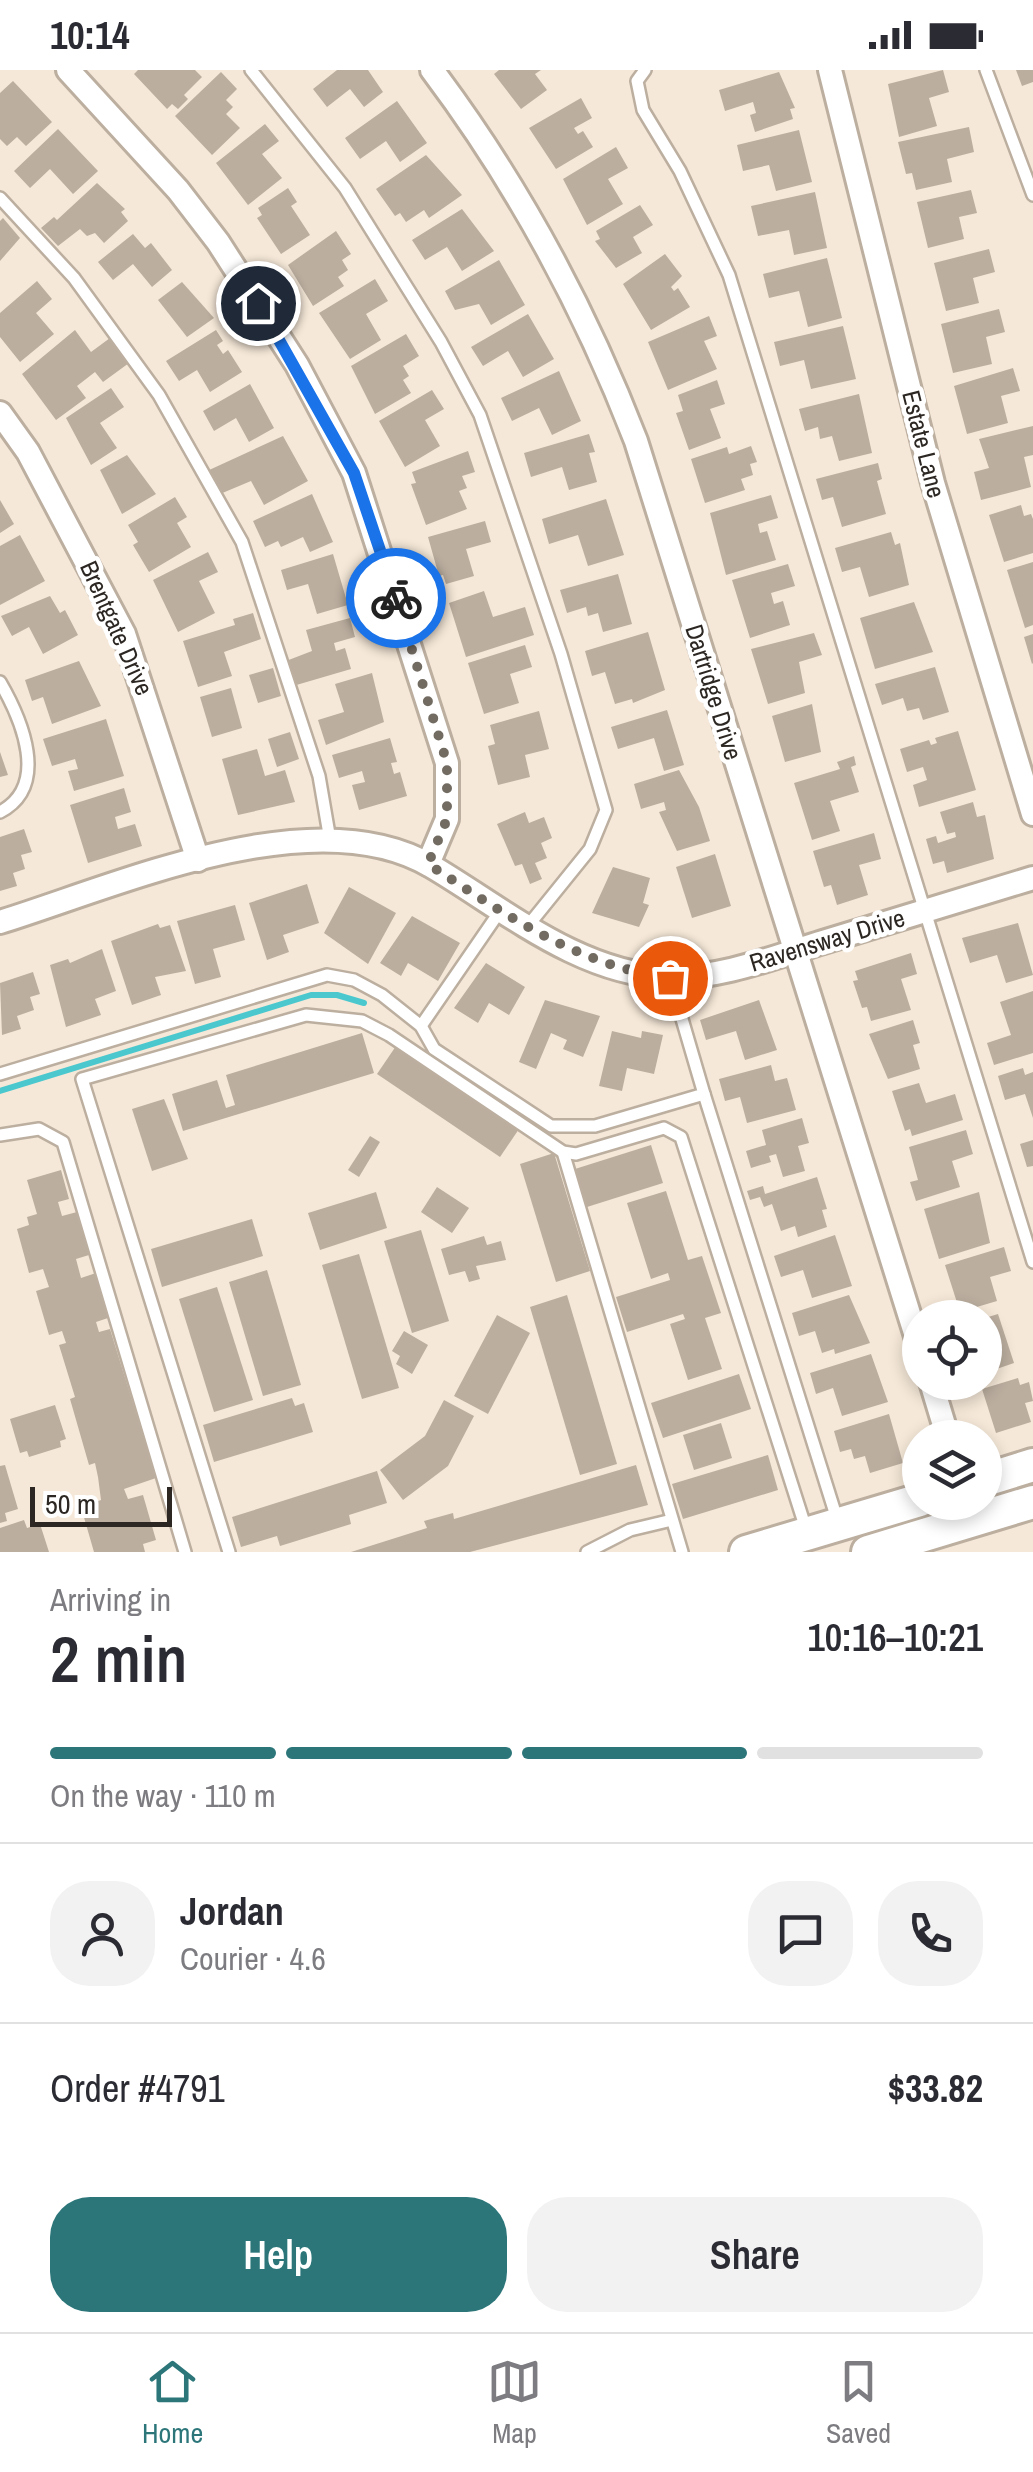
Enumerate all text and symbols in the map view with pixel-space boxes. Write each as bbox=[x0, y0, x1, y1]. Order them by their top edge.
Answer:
text: 10:14 bbox=[50, 10, 130, 61]
pin bbox=[216, 261, 301, 346]
icon: home bbox=[231, 276, 286, 331]
street label: Estate Lane bbox=[894, 387, 954, 501]
courier bbox=[346, 548, 446, 648]
street label: Brentgate Drive bbox=[72, 556, 162, 700]
icon: bike bbox=[369, 571, 424, 626]
street label: Dartridge Drive bbox=[677, 620, 751, 764]
street label: Ravensway Drive bbox=[745, 900, 909, 980]
pin bbox=[628, 936, 713, 1021]
icon: bag bbox=[643, 951, 698, 1006]
map controls bbox=[902, 1300, 1002, 1520]
button: locate bbox=[902, 1300, 1002, 1400]
button: layers bbox=[902, 1420, 1002, 1520]
scale bar bbox=[30, 1482, 172, 1526]
text: 50 m bbox=[45, 1485, 96, 1523]
text: Arriving in bbox=[50, 1578, 171, 1621]
text: 10:16–10:21 bbox=[807, 1612, 983, 1663]
text: 2 min bbox=[50, 1615, 187, 1702]
text: On the way · 110 m bbox=[50, 1774, 276, 1817]
button: person bbox=[50, 1881, 155, 1986]
button: chat bbox=[748, 1881, 853, 1986]
button: phone bbox=[878, 1881, 983, 1986]
text: Jordan bbox=[180, 1886, 284, 1937]
text: Courier · 4.6 bbox=[180, 1937, 326, 1980]
text: Order #4791 bbox=[50, 2063, 225, 2114]
text: $33.82 bbox=[888, 2063, 983, 2114]
button: Help bbox=[50, 2197, 507, 2312]
button: Share bbox=[527, 2197, 983, 2312]
tab: Home bbox=[142, 2354, 203, 2452]
tab: Map bbox=[487, 2354, 542, 2452]
tab: Saved bbox=[826, 2354, 891, 2452]

